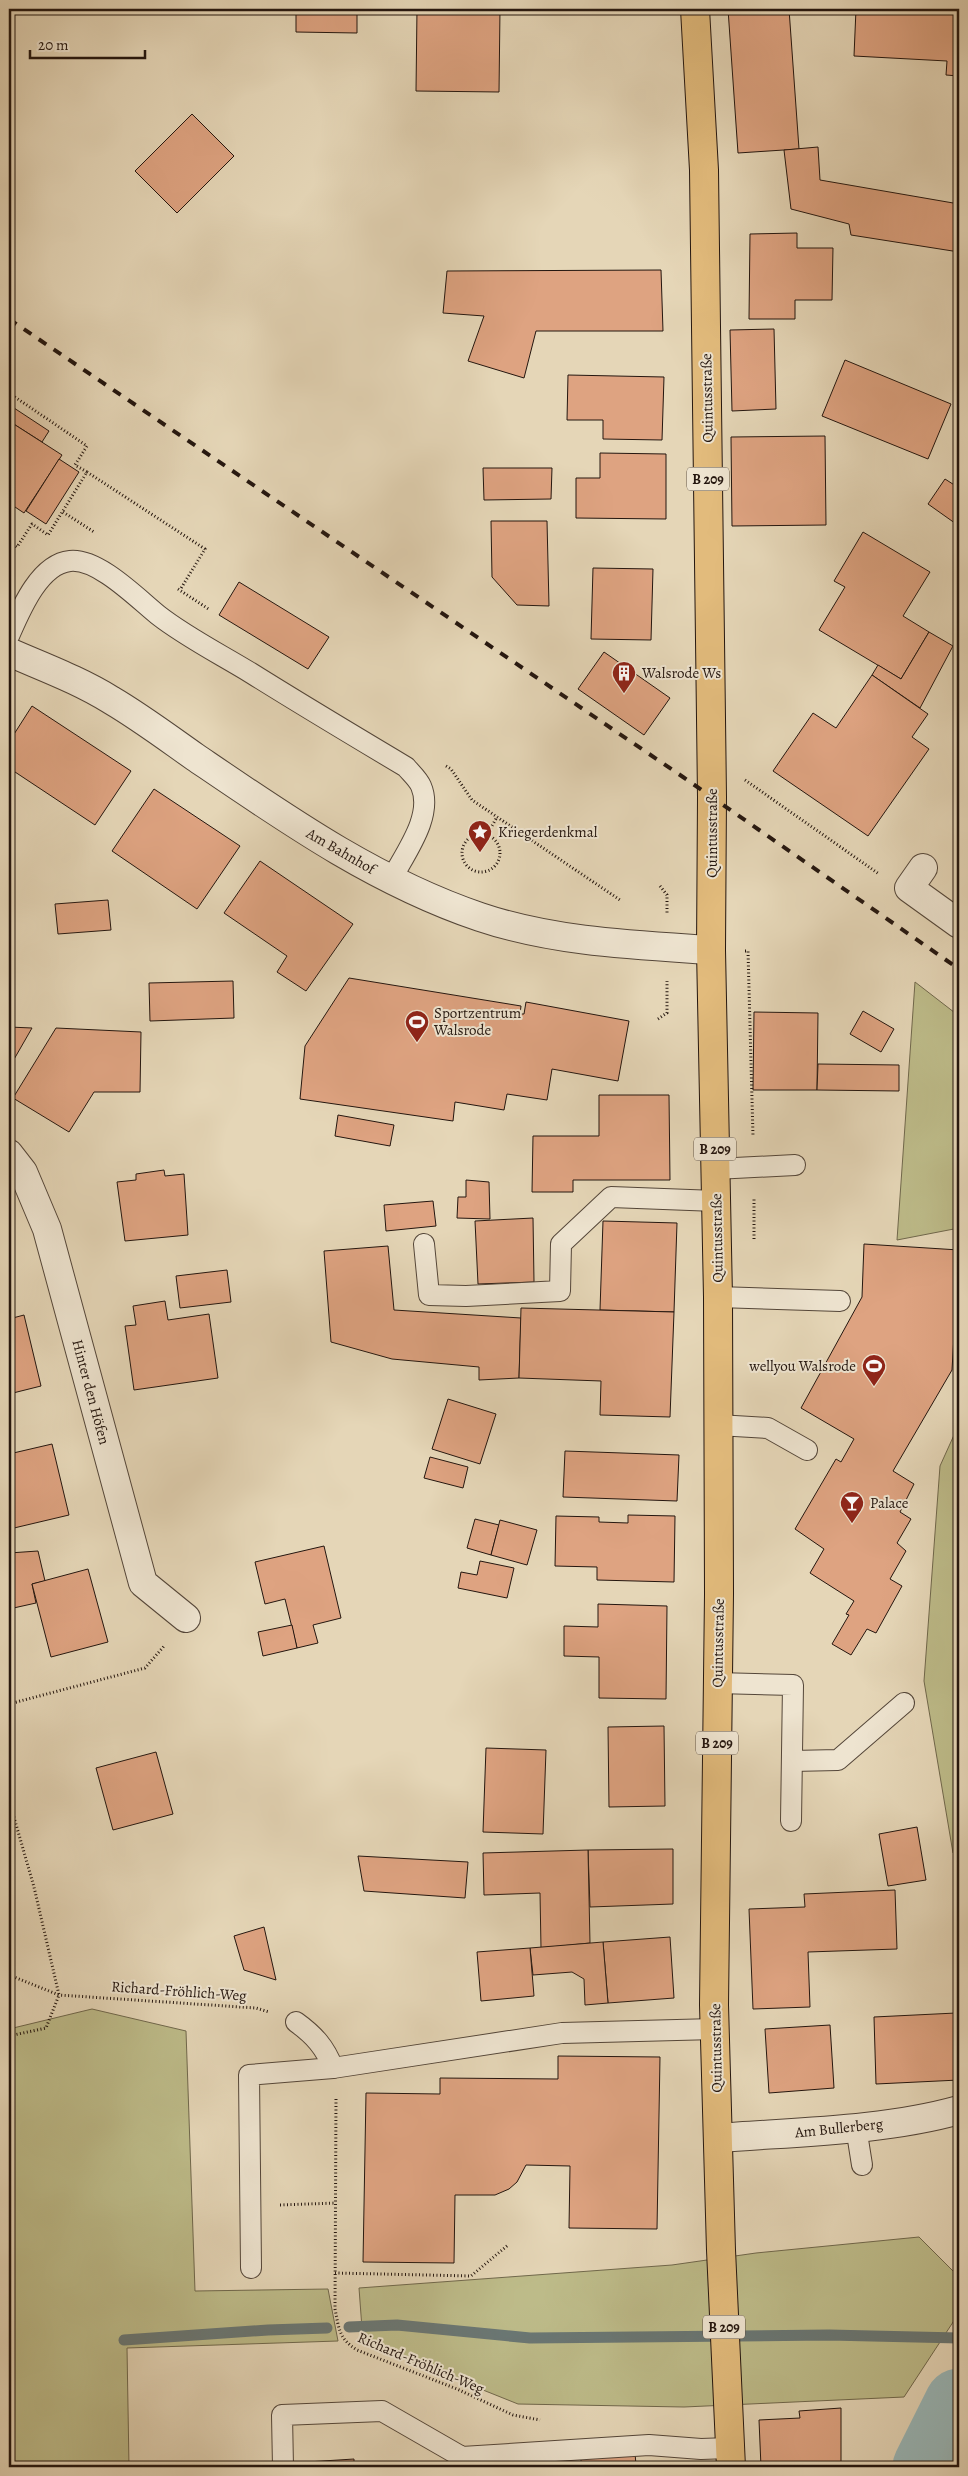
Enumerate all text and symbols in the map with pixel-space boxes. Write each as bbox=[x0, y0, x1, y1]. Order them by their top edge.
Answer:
scale bar bbox=[30, 28, 145, 60]
text: 20 m bbox=[38, 35, 69, 55]
street label: Quintusstraße bbox=[696, 353, 718, 443]
road number: B 209 bbox=[687, 468, 729, 490]
building icon: Walsrode Ws bbox=[611, 660, 637, 694]
place label: Walsrode Ws bbox=[641, 663, 721, 683]
street label: Quintusstraße bbox=[702, 788, 722, 878]
place icon: Kriegerdenkmal bbox=[467, 819, 493, 853]
place label: Kriegerdenkmal bbox=[498, 822, 598, 842]
street label: Am Bahnhof bbox=[302, 823, 381, 880]
place label: Sportzentrum Walsrode bbox=[433, 1003, 522, 1040]
sports icon: Sportzentrum Walsrode bbox=[404, 1009, 430, 1043]
road number: B 209 bbox=[694, 1138, 736, 1160]
street label: Quintusstraße bbox=[706, 1193, 728, 1283]
street label: Hinter den Höfen bbox=[67, 1337, 115, 1447]
sports icon: wellyou Walsrode bbox=[861, 1353, 887, 1387]
place label: wellyou Walsrode bbox=[748, 1356, 856, 1376]
bar icon: Palace bbox=[839, 1490, 865, 1524]
place label: Palace bbox=[870, 1493, 909, 1513]
street label: Quintusstraße bbox=[707, 1598, 729, 1688]
road number: B 209 bbox=[696, 1732, 738, 1755]
street label: Richard-Fröhlich-Weg bbox=[111, 1976, 248, 2006]
street label: Quintusstraße bbox=[705, 2003, 727, 2093]
street label: Am Bullerberg bbox=[793, 2113, 884, 2143]
road number: B 209 bbox=[703, 2316, 745, 2338]
street label: Richard-Fröhlich-Weg bbox=[355, 2327, 488, 2399]

